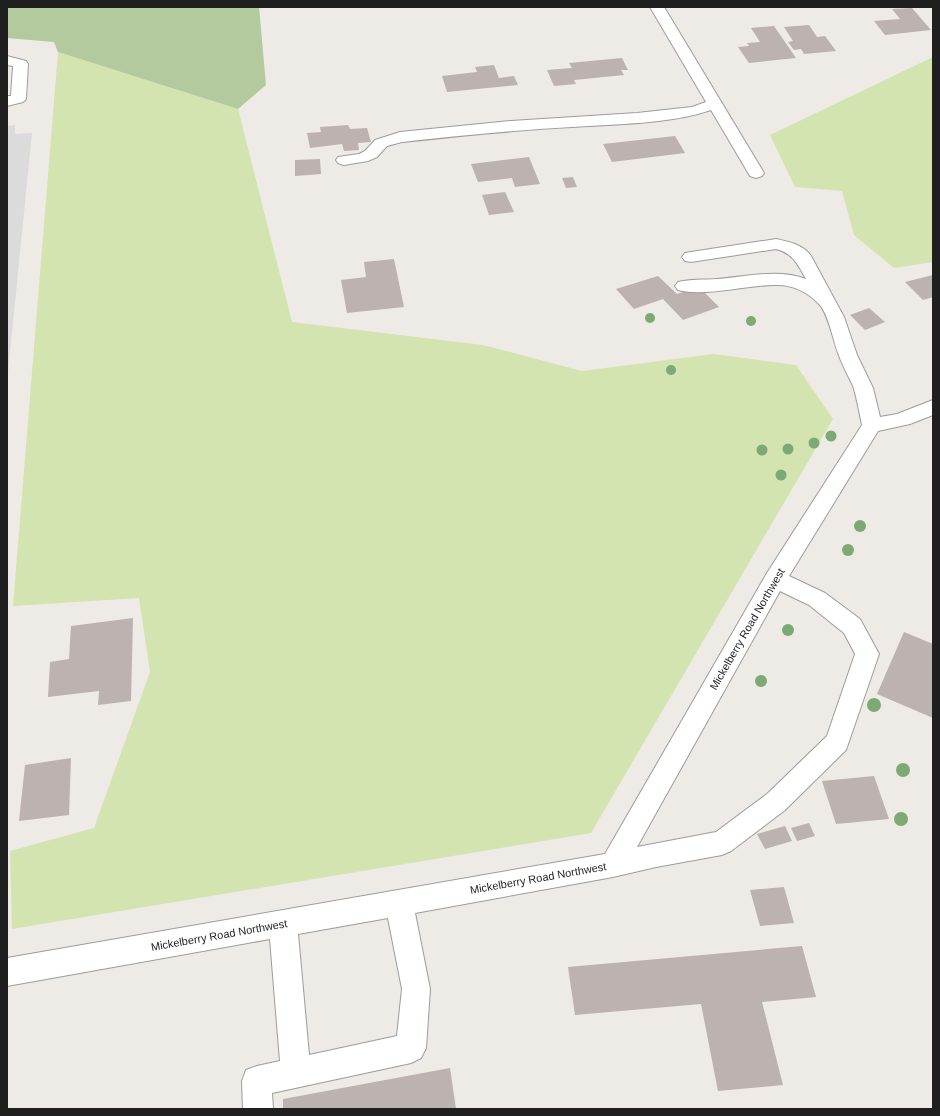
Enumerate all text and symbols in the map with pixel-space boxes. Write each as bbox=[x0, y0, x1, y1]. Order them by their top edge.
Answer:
street label: Mickelberry Road Northwest bbox=[707, 566, 787, 692]
street label: Mickelberry Road Northwest bbox=[469, 860, 607, 896]
street label: Mickelberry Road Northwest bbox=[150, 917, 288, 953]

